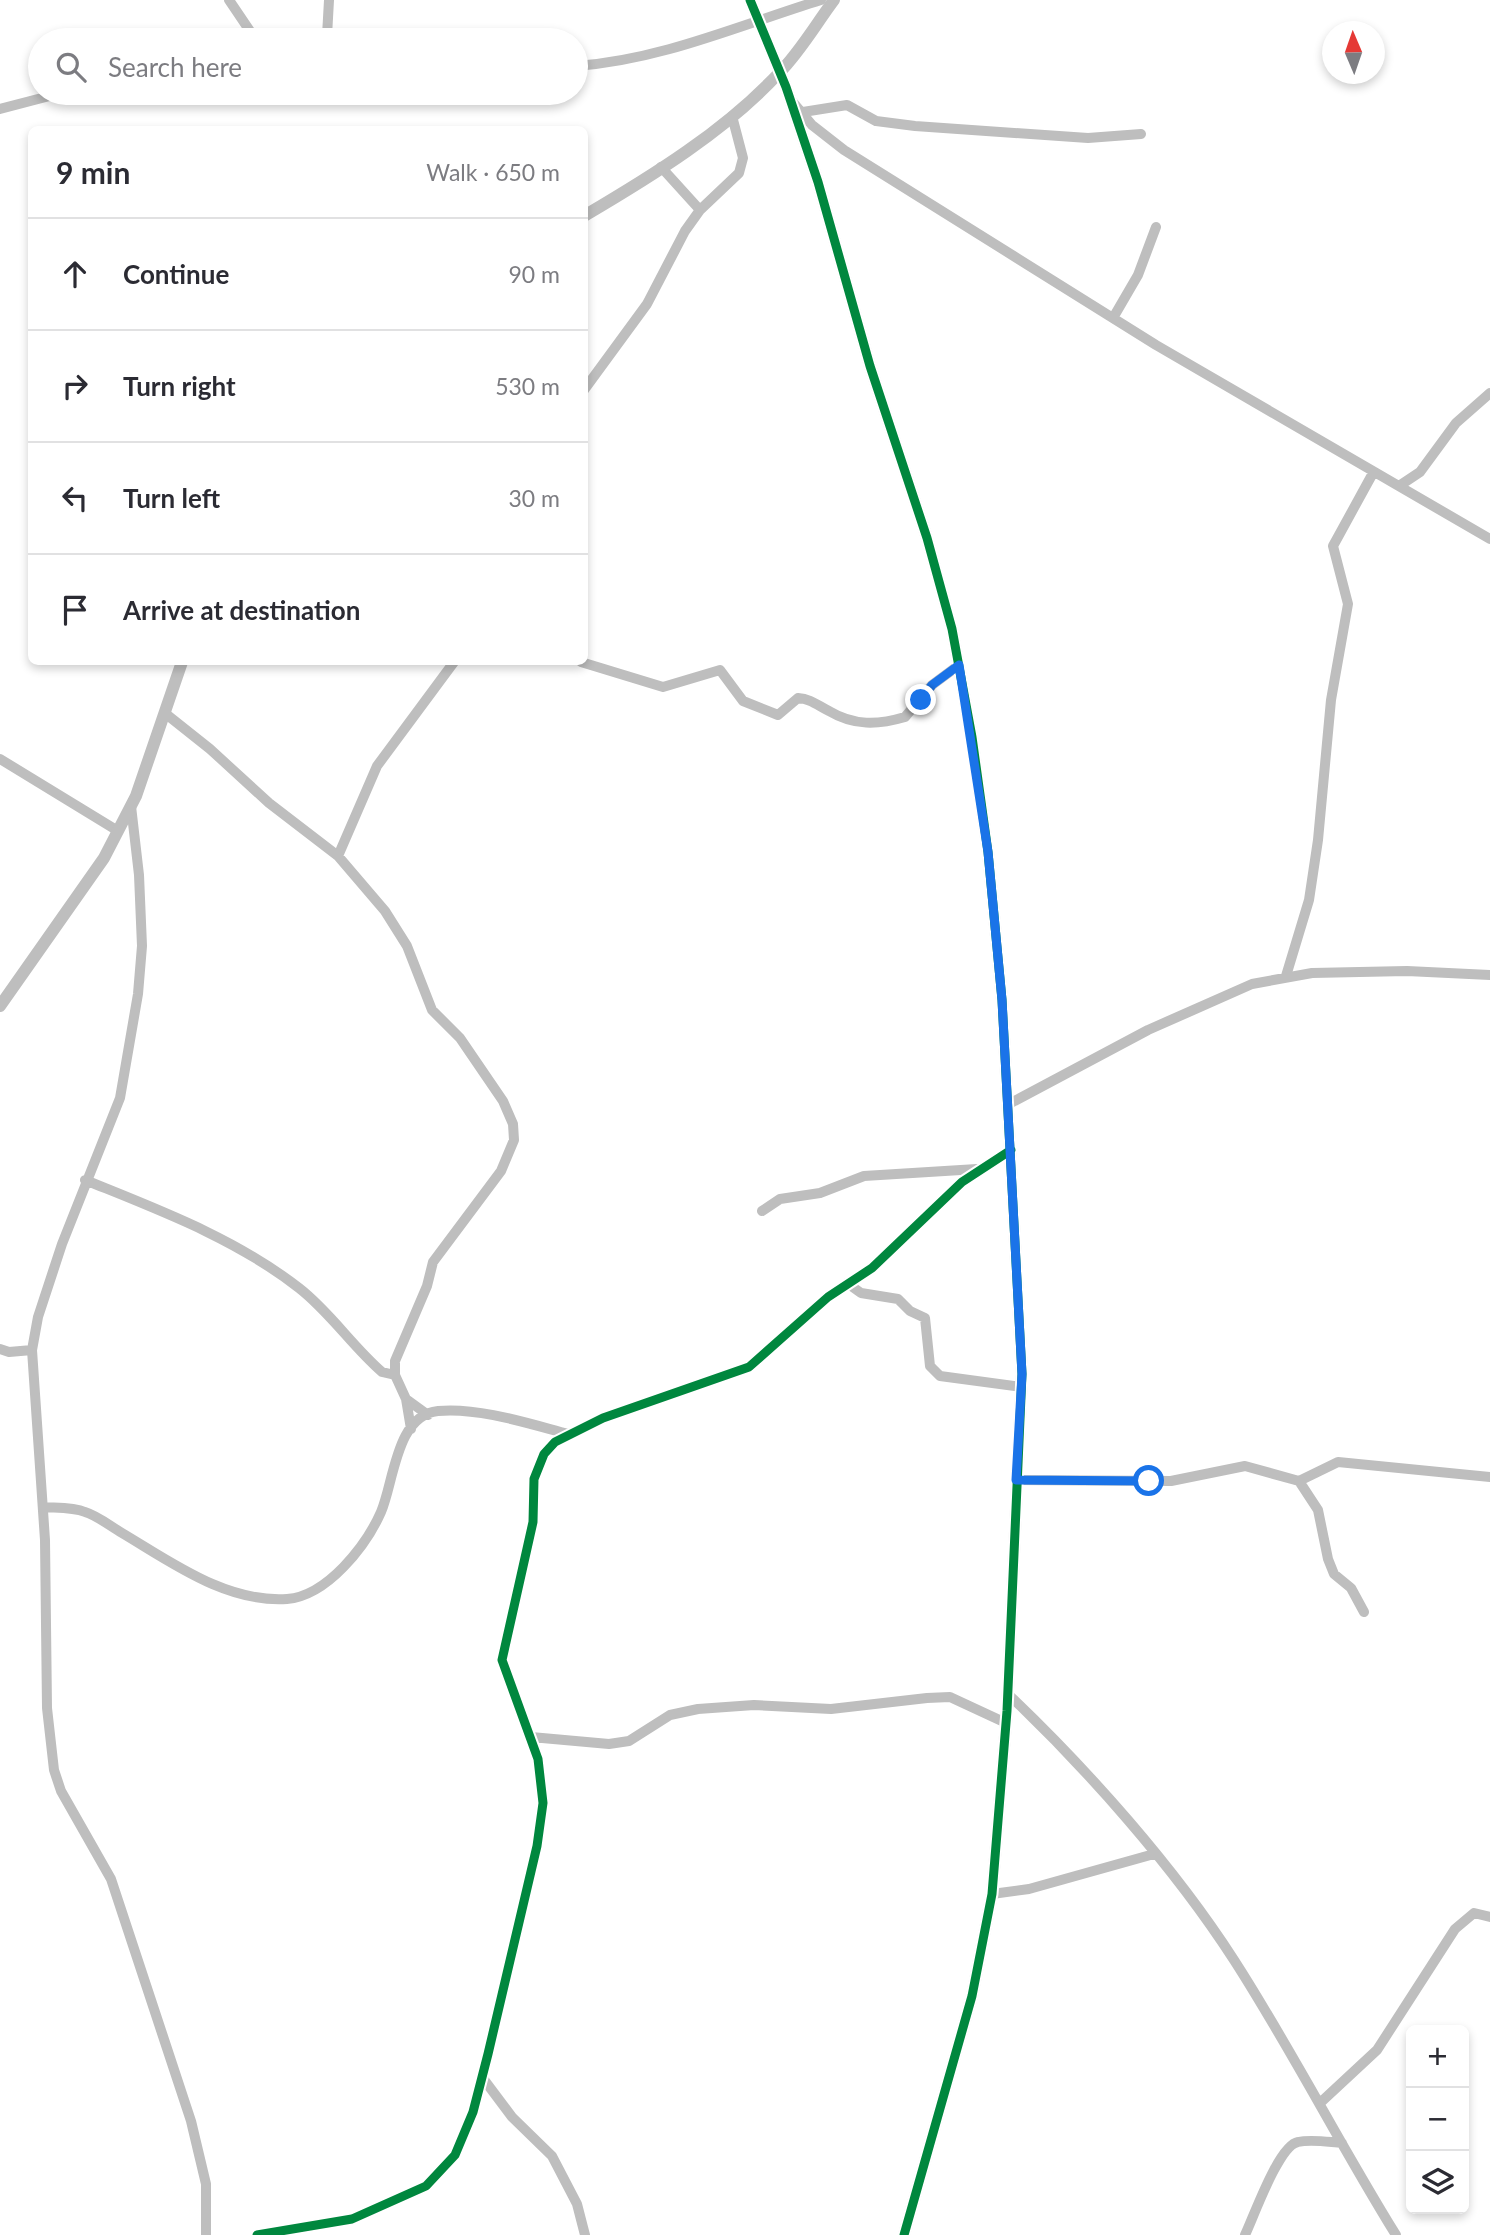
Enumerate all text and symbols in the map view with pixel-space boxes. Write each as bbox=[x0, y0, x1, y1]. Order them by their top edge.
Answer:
north arrow bbox=[1322, 21, 1385, 84]
search box bbox=[28, 28, 588, 105]
icon: search bbox=[52, 48, 90, 86]
text: Search here bbox=[108, 51, 242, 83]
text: 9 min bbox=[56, 154, 130, 190]
text: Walk · 650 m bbox=[426, 158, 560, 186]
icon: ahead bbox=[56, 255, 94, 293]
text: Continue bbox=[123, 258, 229, 290]
text: 90 m bbox=[509, 260, 560, 288]
icon: right bbox=[56, 367, 94, 405]
text: Turn right bbox=[123, 370, 236, 402]
text: 530 m bbox=[495, 372, 560, 400]
icon: left bbox=[56, 479, 94, 517]
text: Turn left bbox=[123, 482, 220, 514]
text: 30 m bbox=[509, 484, 560, 512]
icon: arrive bbox=[56, 591, 94, 629]
text: Arrive at destination bbox=[123, 594, 360, 626]
route end bbox=[905, 684, 936, 715]
route start bbox=[1133, 1465, 1164, 1496]
map controls bbox=[1406, 2025, 1469, 2214]
button: + bbox=[1406, 2025, 1469, 2088]
button: − bbox=[1406, 2088, 1469, 2151]
button: layers bbox=[1406, 2151, 1469, 2214]

